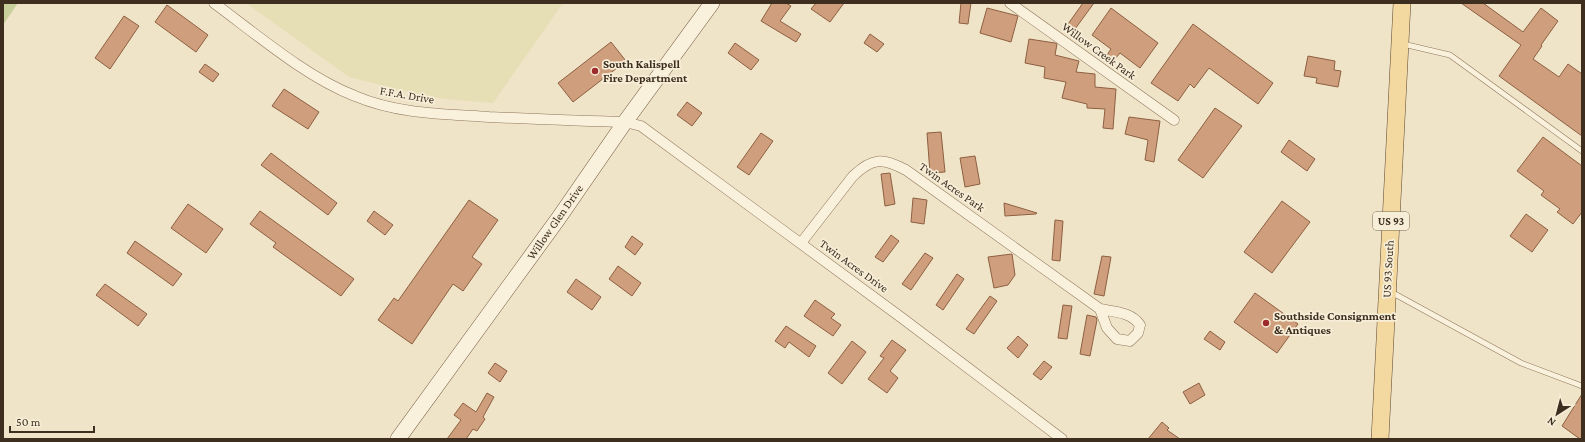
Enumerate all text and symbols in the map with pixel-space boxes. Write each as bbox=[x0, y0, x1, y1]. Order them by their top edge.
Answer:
street label: Willow Creek Park bbox=[1059, 19, 1139, 83]
place label: South Kalispell Fire Department bbox=[603, 57, 688, 85]
marker: South Kalispell Fire Department bbox=[590, 66, 600, 76]
street label: F.F.A. Drive bbox=[379, 83, 435, 107]
street label: Twin Acres Park bbox=[917, 159, 988, 215]
street label: Willow Glen Drive bbox=[524, 182, 586, 262]
road number: US 93 bbox=[1373, 212, 1409, 230]
street label: Twin Acres Drive bbox=[817, 236, 891, 296]
street label: US 93 South bbox=[1379, 239, 1397, 298]
place label: Southside Consignment & Antiques bbox=[1274, 309, 1396, 337]
marker: Southside Consignment & Antiques bbox=[1261, 318, 1271, 328]
north arrow bbox=[1537, 394, 1577, 434]
scale bar bbox=[10, 408, 94, 434]
text: 50 m bbox=[16, 415, 41, 429]
text: N bbox=[1544, 415, 1558, 429]

